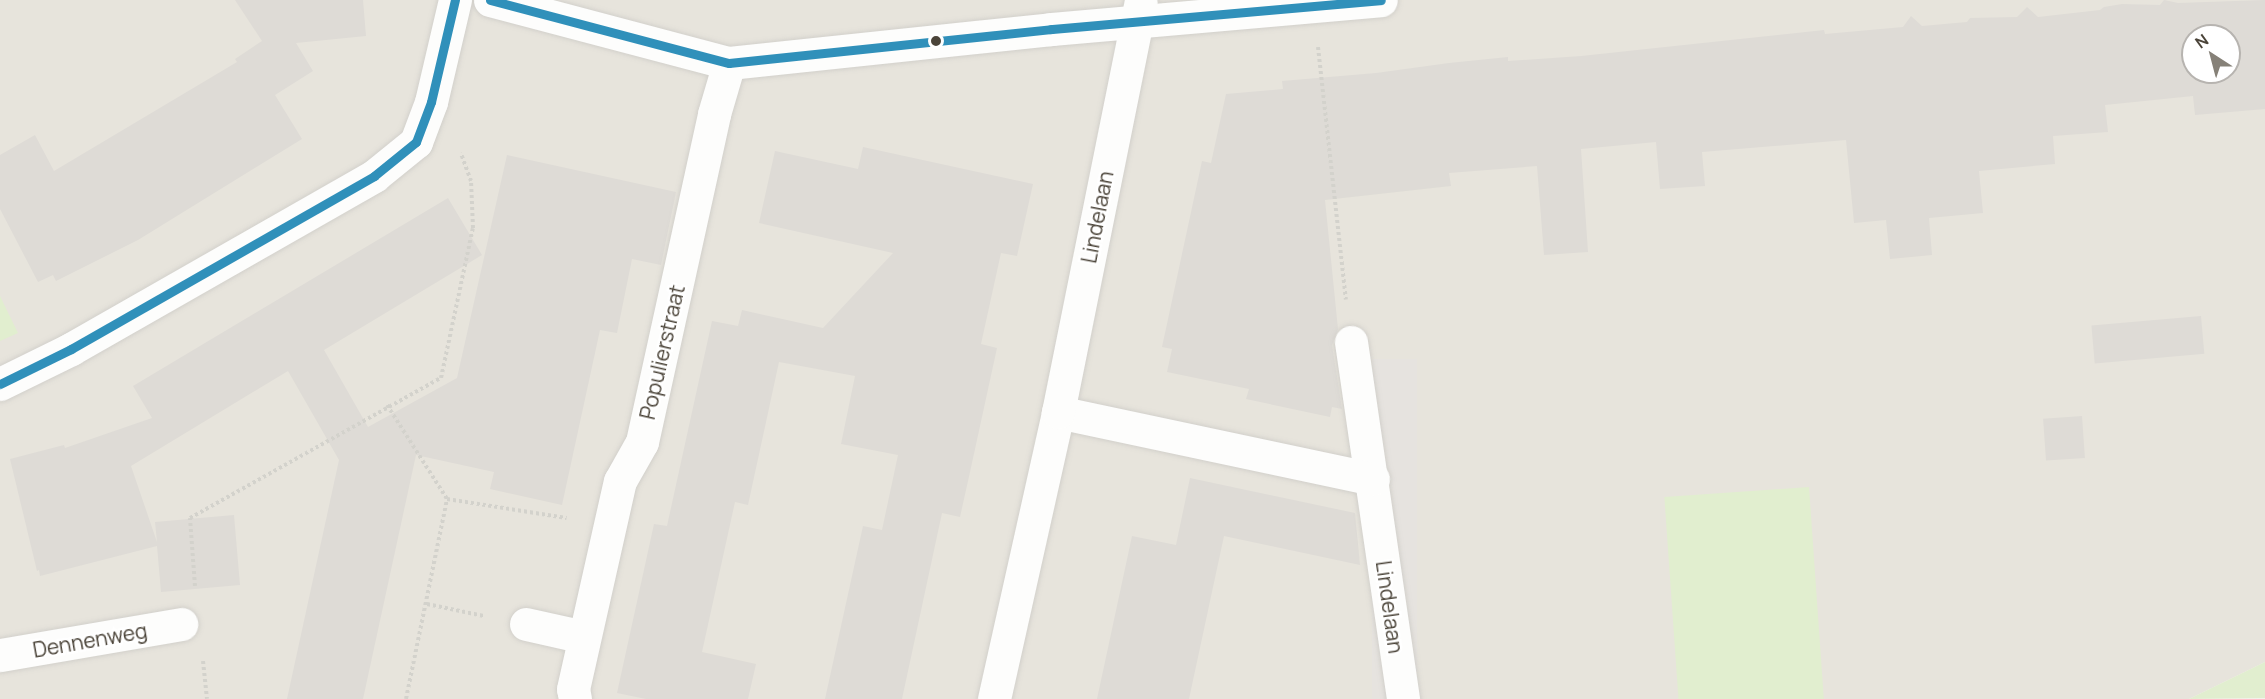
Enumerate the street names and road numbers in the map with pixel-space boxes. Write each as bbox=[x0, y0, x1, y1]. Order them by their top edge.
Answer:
street label: Lindelaan bbox=[1076, 169, 1118, 265]
street label: Populierstraat bbox=[634, 282, 690, 422]
street label: Lindelaan bbox=[1371, 559, 1409, 655]
street label: Dennenweg bbox=[31, 618, 149, 662]

